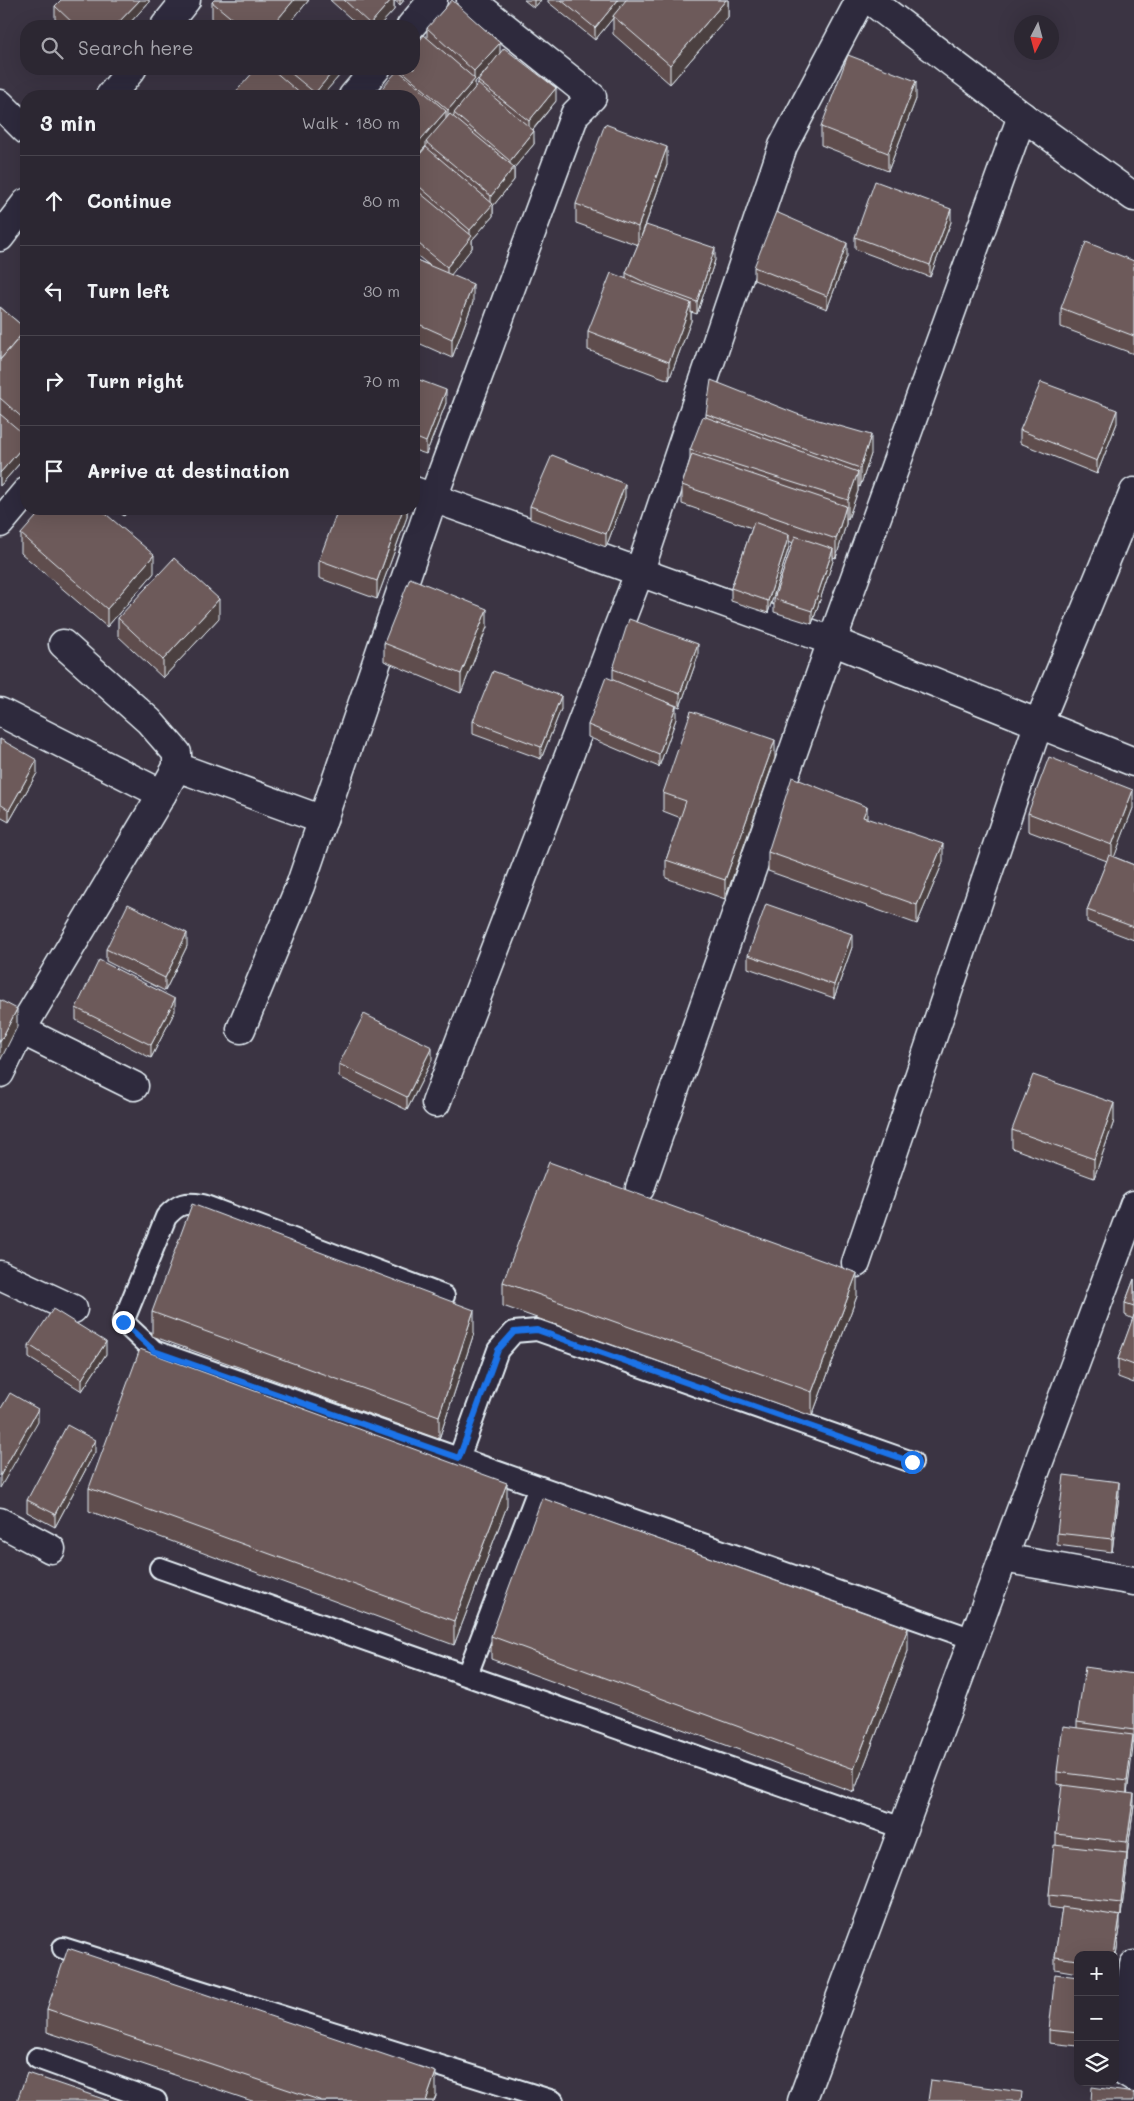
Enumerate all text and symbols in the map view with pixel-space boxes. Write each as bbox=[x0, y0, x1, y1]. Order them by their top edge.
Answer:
north arrow bbox=[1014, 15, 1059, 60]
search box bbox=[20, 20, 420, 75]
icon: search bbox=[38, 34, 66, 62]
text: Search here bbox=[78, 35, 194, 60]
text: 3 min bbox=[40, 109, 96, 136]
text: Walk · 180 m bbox=[302, 112, 400, 133]
icon: ahead bbox=[40, 187, 68, 215]
text: Continue bbox=[87, 188, 172, 213]
text: 80 m bbox=[363, 190, 400, 211]
icon: left bbox=[40, 277, 68, 305]
text: Turn left bbox=[87, 278, 170, 303]
text: 30 m bbox=[363, 280, 400, 301]
icon: right bbox=[40, 367, 68, 395]
text: Turn right bbox=[87, 368, 184, 393]
text: 70 m bbox=[363, 370, 400, 391]
icon: arrive bbox=[40, 457, 68, 485]
text: Arrive at destination bbox=[87, 458, 290, 483]
route end bbox=[112, 1311, 135, 1334]
route start bbox=[901, 1451, 924, 1474]
map controls bbox=[1074, 1951, 1119, 2086]
button: + bbox=[1074, 1951, 1119, 1996]
button: − bbox=[1074, 1996, 1119, 2041]
button: layers bbox=[1074, 2041, 1119, 2086]

